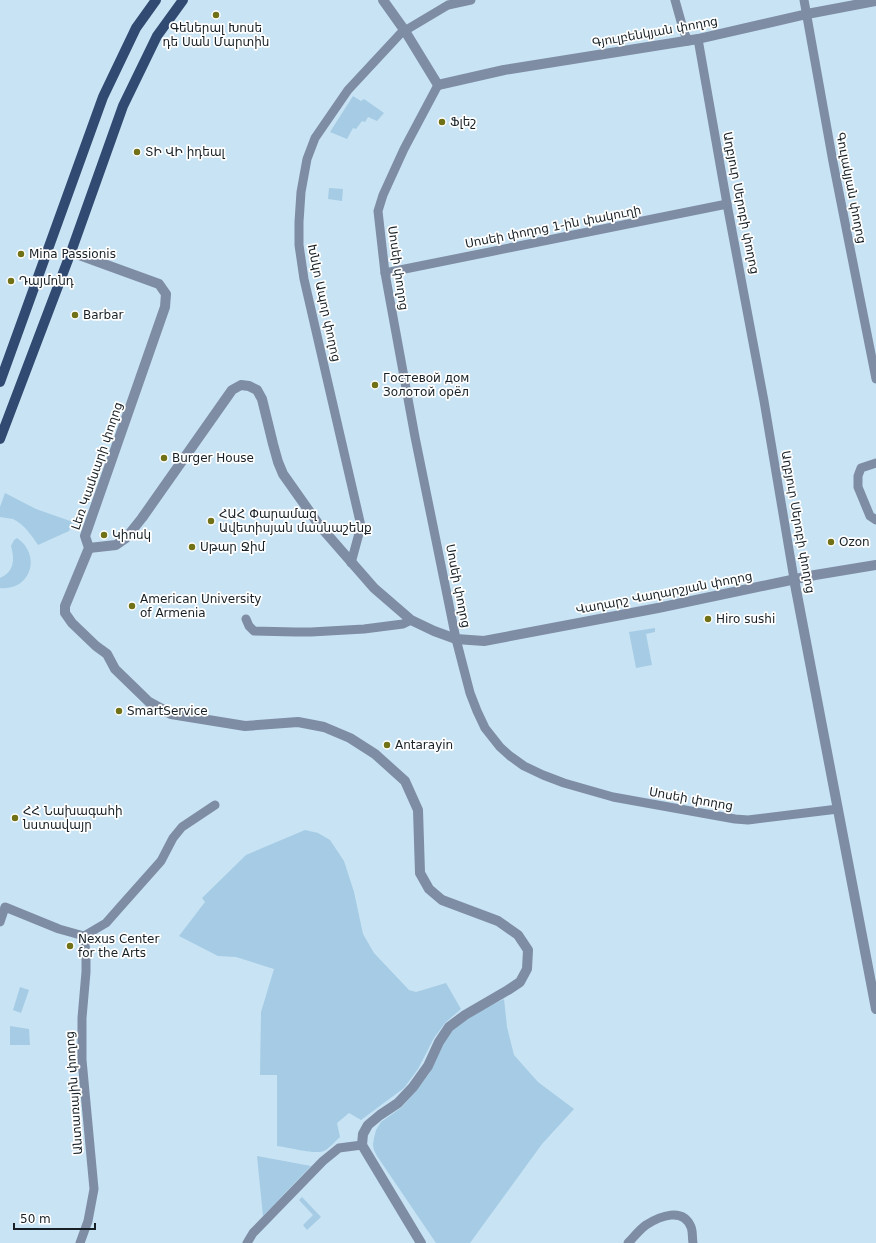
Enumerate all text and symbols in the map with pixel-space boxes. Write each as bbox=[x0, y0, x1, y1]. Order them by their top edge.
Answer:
marker: Գեներալ Խոսե դե Սան Մարտին bbox=[211, 10, 221, 20]
street label: Գյուլբենկյան փողոց bbox=[591, 14, 719, 50]
place label: Գեներալ Խոսե դե Սան Մարտին bbox=[163, 21, 269, 49]
place label: Ֆլեշ bbox=[450, 115, 476, 129]
marker: Ֆլեշ bbox=[437, 117, 447, 127]
street label: Աղբյուր Սերոբի փողոց bbox=[720, 131, 762, 275]
street label: Գուլակյան փողոց bbox=[833, 131, 869, 245]
place label: ՏԻ ՎԻ իդեալ bbox=[145, 145, 226, 159]
marker: ՏԻ ՎԻ իդեալ bbox=[132, 147, 142, 157]
street label: Սոսեի փողոց 1-ին փակուղի bbox=[464, 203, 642, 251]
street label: Սոսեի փողոց bbox=[385, 225, 411, 311]
street label: Խնկո Ապոր փողոց bbox=[305, 243, 343, 363]
place label: Mina Passionis bbox=[29, 247, 116, 261]
marker: Mina Passionis bbox=[16, 249, 26, 259]
place label: Դայմոնդ bbox=[19, 274, 74, 288]
marker: Դայմոնդ bbox=[6, 276, 16, 286]
place label: Barbar bbox=[83, 308, 123, 322]
marker: Barbar bbox=[70, 310, 80, 320]
place label: Гостевой дом Золотой орёл bbox=[383, 371, 469, 399]
marker: Гостевой дом Золотой орёл bbox=[370, 380, 380, 390]
street label: Լեռ Կամսարի փողոց bbox=[69, 400, 125, 532]
street label: Աղբյուր Սերոբի փողոց bbox=[779, 450, 817, 594]
place label: Burger House bbox=[172, 451, 254, 465]
marker: Burger House bbox=[159, 453, 169, 463]
place label: ՀԱՀ Փարամազ Ավետիսյան մասնաշենք bbox=[219, 507, 372, 535]
marker: ՀԱՀ Փարամազ Ավետիսյան մասնաշենք bbox=[206, 516, 216, 526]
place label: Կիոսկ bbox=[112, 528, 151, 542]
marker: Կիոսկ bbox=[99, 530, 109, 540]
place label: Ozon bbox=[839, 535, 870, 549]
marker: Ozon bbox=[826, 537, 836, 547]
place label: Սթար Ջիմ bbox=[200, 540, 266, 554]
marker: Սթար Ջիմ bbox=[187, 542, 197, 552]
street label: Սոսեի փողոց bbox=[443, 543, 473, 629]
street label: Վաղարշ Վաղարշյան փողոց bbox=[575, 569, 753, 617]
place label: American University of Armenia bbox=[140, 592, 261, 620]
marker: American University of Armenia bbox=[127, 601, 137, 611]
place label: Hiro sushi bbox=[716, 612, 775, 626]
marker: Hiro sushi bbox=[703, 614, 713, 624]
place label: SmartService bbox=[127, 704, 208, 718]
marker: SmartService bbox=[114, 706, 124, 716]
place label: Antarayin bbox=[395, 738, 453, 752]
marker: Antarayin bbox=[382, 740, 392, 750]
street label: Սոսեի փողոց bbox=[648, 785, 734, 813]
place label: ՀՀ Նախագահի նստավայր bbox=[22, 804, 123, 832]
marker: ՀՀ Նախագահի նստավայր bbox=[10, 813, 20, 823]
place label: Nexus Center for the Arts bbox=[78, 932, 159, 960]
marker: Nexus Center for the Arts bbox=[65, 941, 75, 951]
street label: Անտառային փողոց bbox=[63, 1031, 85, 1155]
scale bar bbox=[14, 1205, 95, 1231]
text: 50 m bbox=[20, 1212, 51, 1226]

